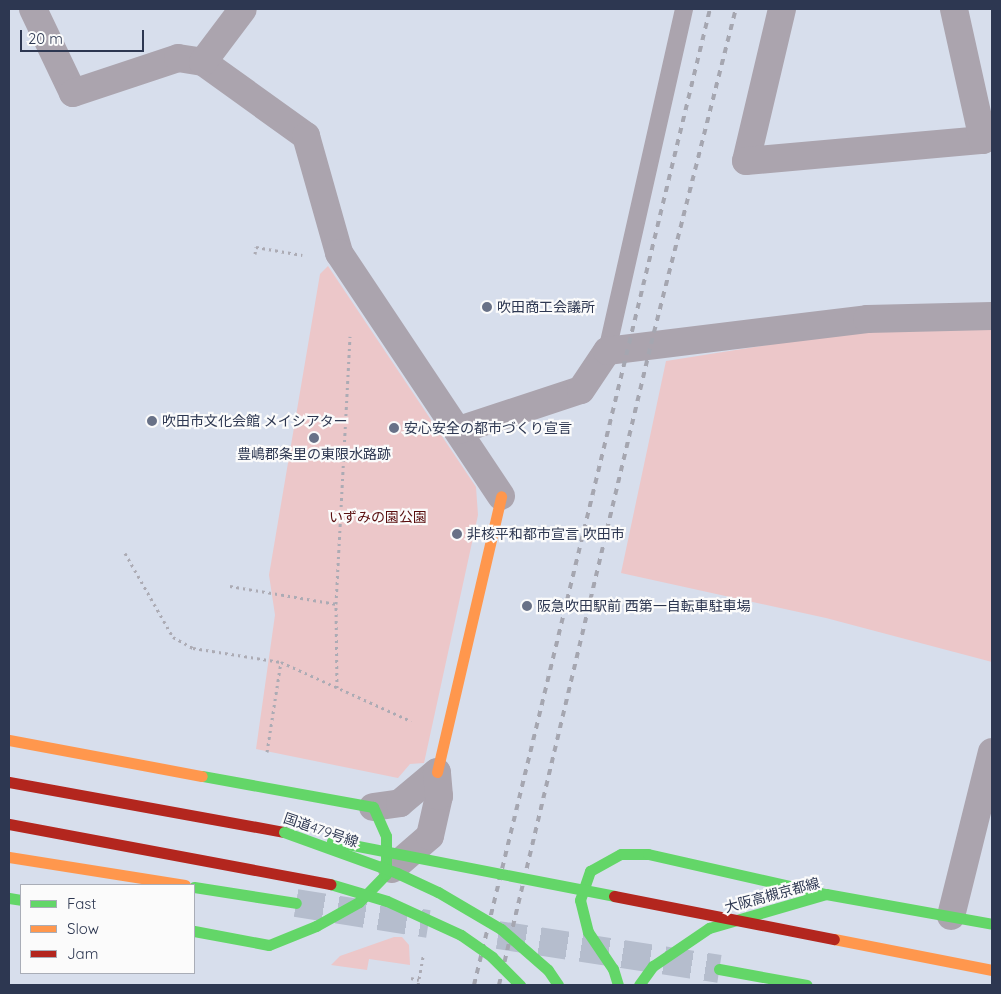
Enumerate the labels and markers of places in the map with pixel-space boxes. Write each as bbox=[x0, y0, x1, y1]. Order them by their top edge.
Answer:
place label: 吹田商工会議所 bbox=[497, 299, 595, 315]
marker: 吹田商工会議所 bbox=[481, 301, 493, 313]
place label: 吹田市文化会館 メイシアター bbox=[162, 413, 348, 429]
marker: 吹田市文化会館 メイシアター bbox=[146, 415, 158, 427]
place label: 安心安全の都市づくり宣言 bbox=[404, 420, 572, 436]
marker: 安心安全の都市づくり宣言 bbox=[388, 422, 400, 434]
marker: 豊嶋郡条里の東限水路跡 bbox=[308, 432, 320, 444]
place label: 豊嶋郡条里の東限水路跡 bbox=[237, 446, 391, 462]
place label: 非核平和都市宣言 吹田市 bbox=[467, 526, 625, 542]
marker: 非核平和都市宣言 吹田市 bbox=[451, 528, 463, 540]
place label: 阪急吹田駅前 西第一自転車駐車場 bbox=[537, 598, 751, 614]
marker: 阪急吹田駅前 西第一自転車駐車場 bbox=[521, 600, 533, 612]

